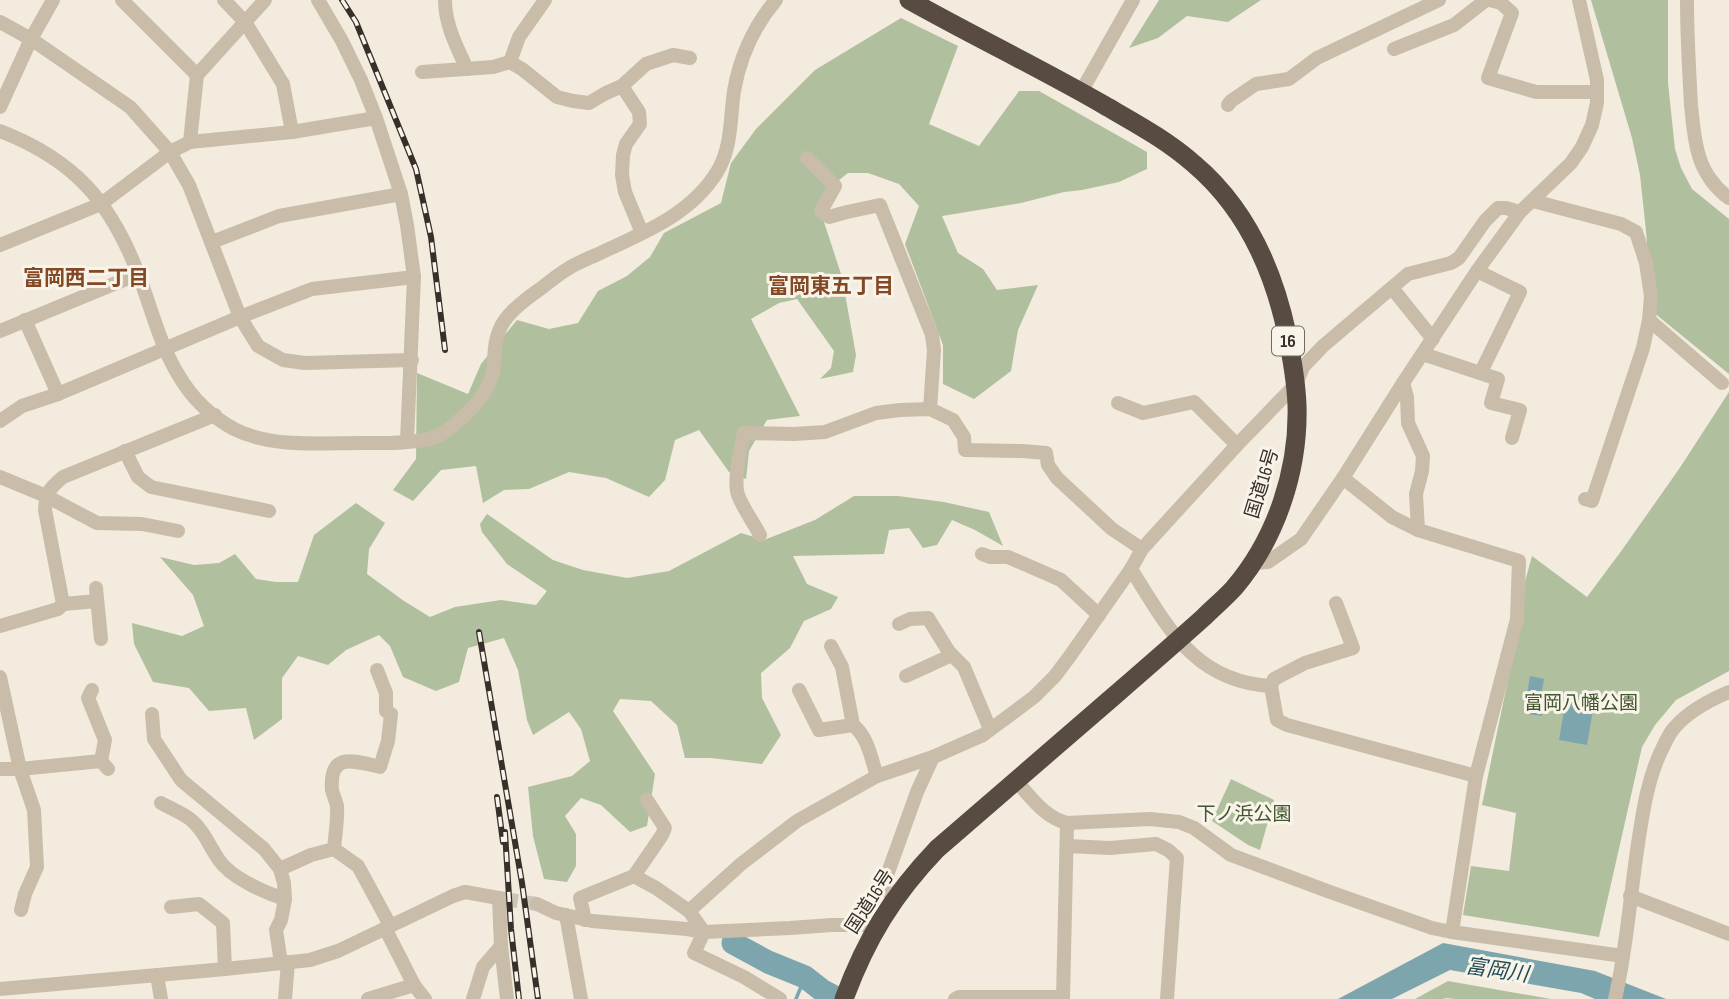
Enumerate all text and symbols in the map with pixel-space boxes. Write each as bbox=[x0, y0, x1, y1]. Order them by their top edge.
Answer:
district label: 富岡西二丁目 bbox=[23, 266, 149, 291]
district label: 富岡東五丁目 bbox=[768, 274, 894, 299]
road number: 16 bbox=[1272, 326, 1304, 356]
street label: 国道16号 bbox=[1241, 446, 1284, 521]
park label: 富岡八幡公園 bbox=[1524, 692, 1638, 715]
park label: 下ノ浜公園 bbox=[1196, 803, 1292, 826]
street label: 国道16号 bbox=[841, 865, 900, 938]
water label: 富岡川 bbox=[1464, 954, 1532, 988]

